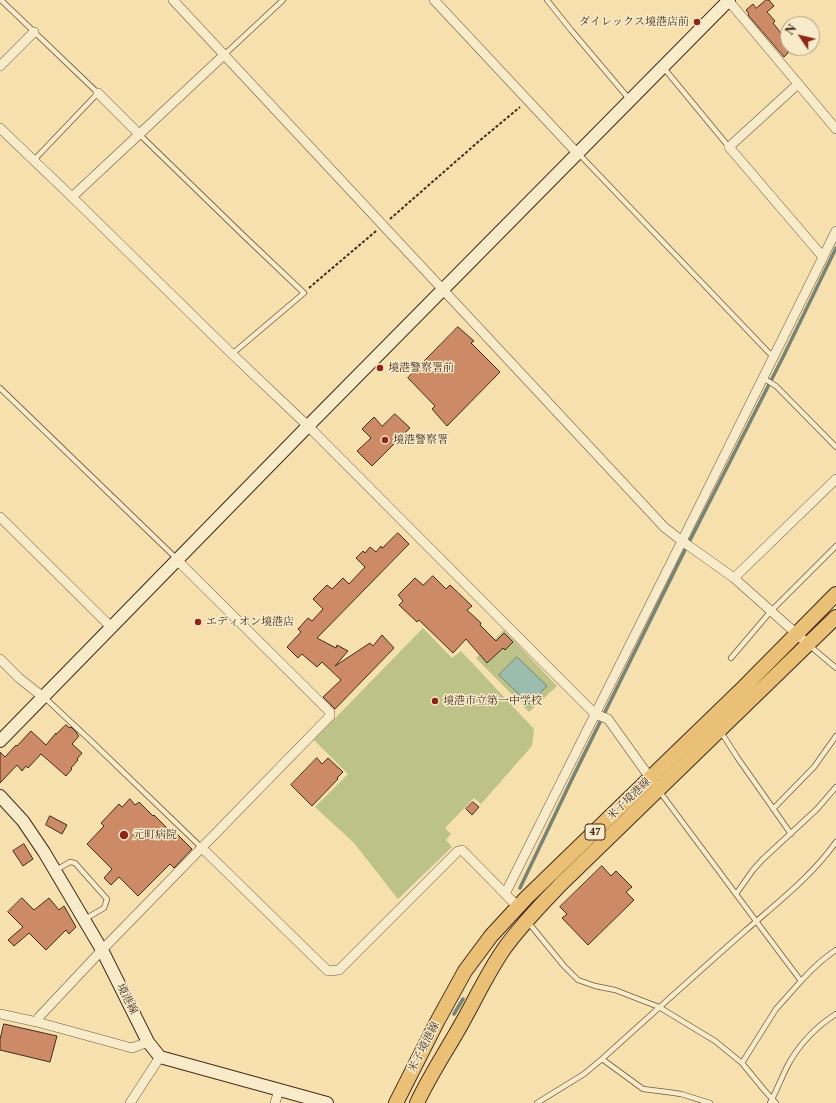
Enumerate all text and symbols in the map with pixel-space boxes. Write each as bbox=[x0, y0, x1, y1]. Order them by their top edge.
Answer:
place label: ダイレックス境港店前 bbox=[579, 15, 689, 29]
north arrow bbox=[780, 16, 820, 56]
marker: ダイレックス境港店前 bbox=[692, 17, 702, 27]
text: N bbox=[783, 22, 799, 38]
place label: 境港警察署前 bbox=[388, 361, 454, 375]
marker: 境港警察署前 bbox=[375, 363, 385, 373]
place label: 境港警察署 bbox=[393, 433, 448, 447]
marker: 境港警察署 bbox=[380, 435, 390, 445]
place label: エディオン境港店 bbox=[206, 615, 294, 629]
marker: エディオン境港店 bbox=[193, 617, 203, 627]
place label: 境港市立第一中学校 bbox=[443, 694, 542, 708]
marker: 境港市立第一中学校 bbox=[430, 696, 440, 706]
street label: 米子境港線 bbox=[605, 775, 653, 823]
road number: 47 bbox=[585, 824, 605, 840]
place label: 元町病院 bbox=[133, 828, 177, 842]
marker: 元町病院 bbox=[118, 829, 130, 841]
street label: 境港線 bbox=[114, 981, 140, 1017]
street label: 米子境港線 bbox=[406, 1020, 442, 1074]

